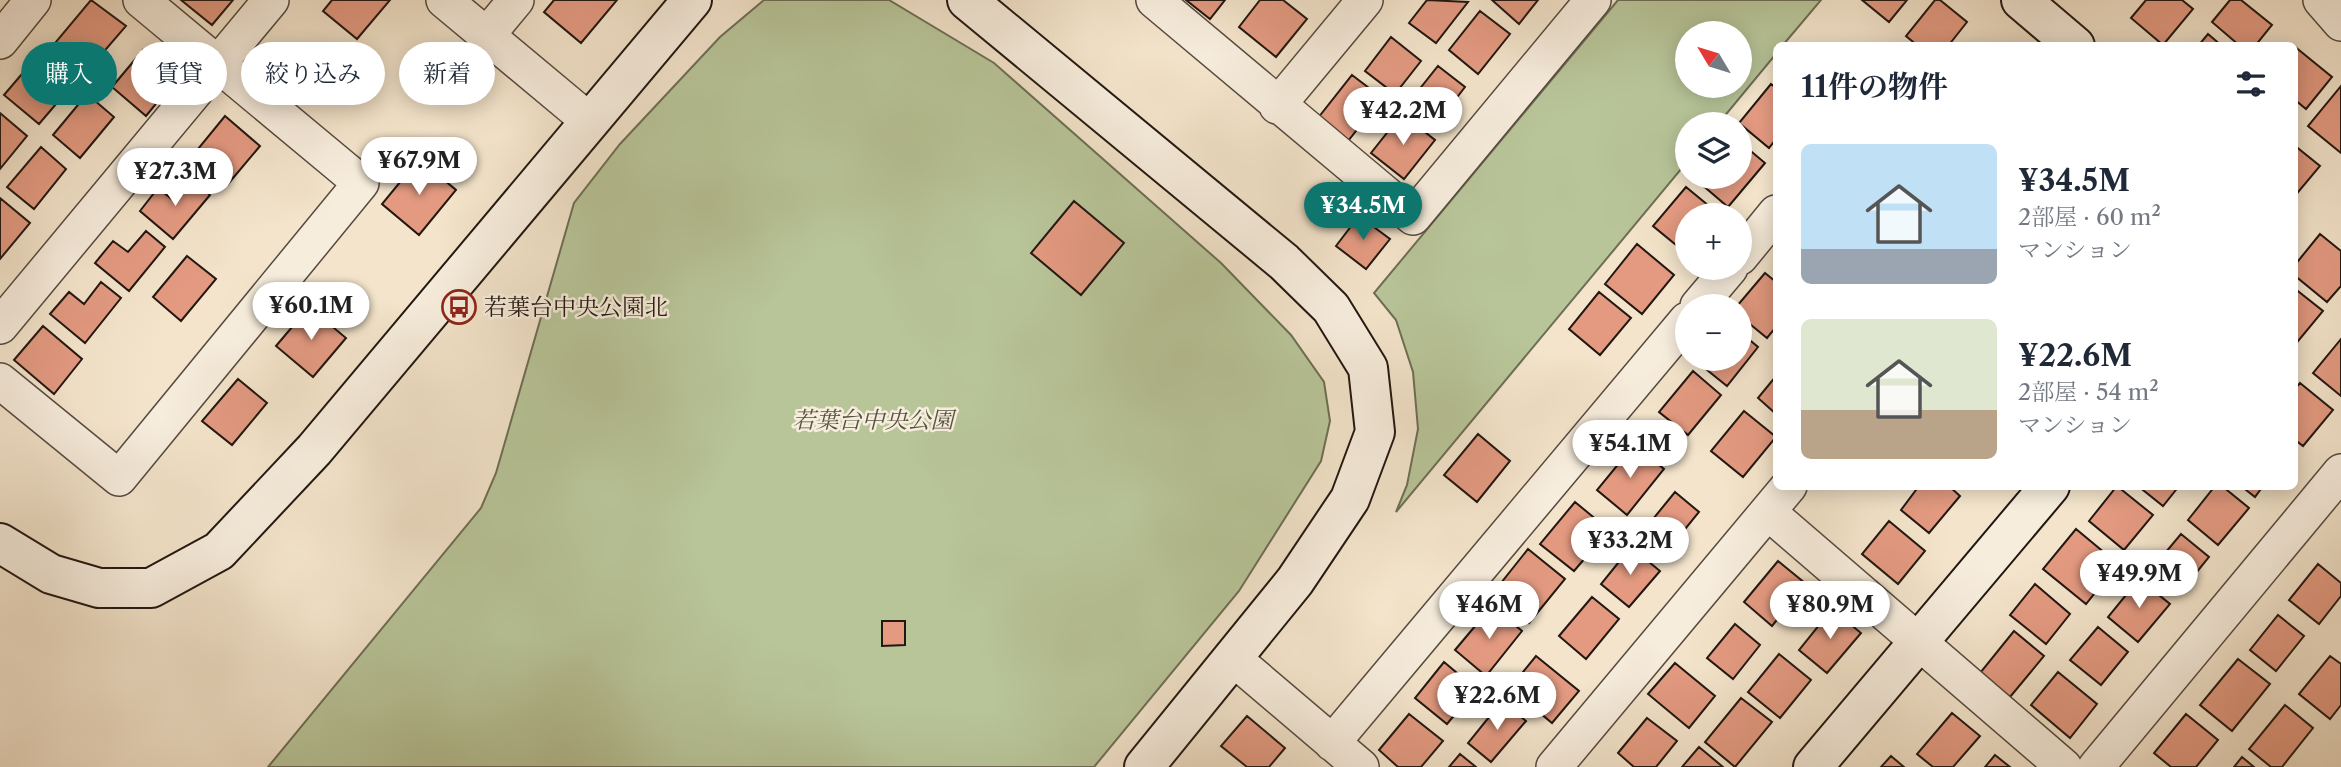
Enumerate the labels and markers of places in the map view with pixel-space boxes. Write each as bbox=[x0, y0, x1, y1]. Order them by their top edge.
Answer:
pin: ¥42.2M bbox=[1346, 88, 1460, 147]
pin: ¥67.9M bbox=[362, 138, 476, 197]
pin: ¥27.3M bbox=[118, 148, 232, 208]
pin: ¥34.5M bbox=[1306, 182, 1420, 242]
pin: ¥60.1M bbox=[254, 282, 368, 342]
bus stop icon: 若葉台中央公園北 bbox=[440, 288, 478, 326]
place label: 若葉台中央公園北 bbox=[484, 293, 668, 321]
pin: ¥54.1M bbox=[1573, 420, 1687, 480]
pin: ¥33.2M bbox=[1573, 518, 1687, 577]
pin: ¥49.9M bbox=[2082, 550, 2196, 610]
pin: ¥46M bbox=[1448, 582, 1530, 641]
pin: ¥80.9M bbox=[1773, 582, 1887, 641]
pin: ¥22.6M bbox=[1440, 672, 1554, 732]

